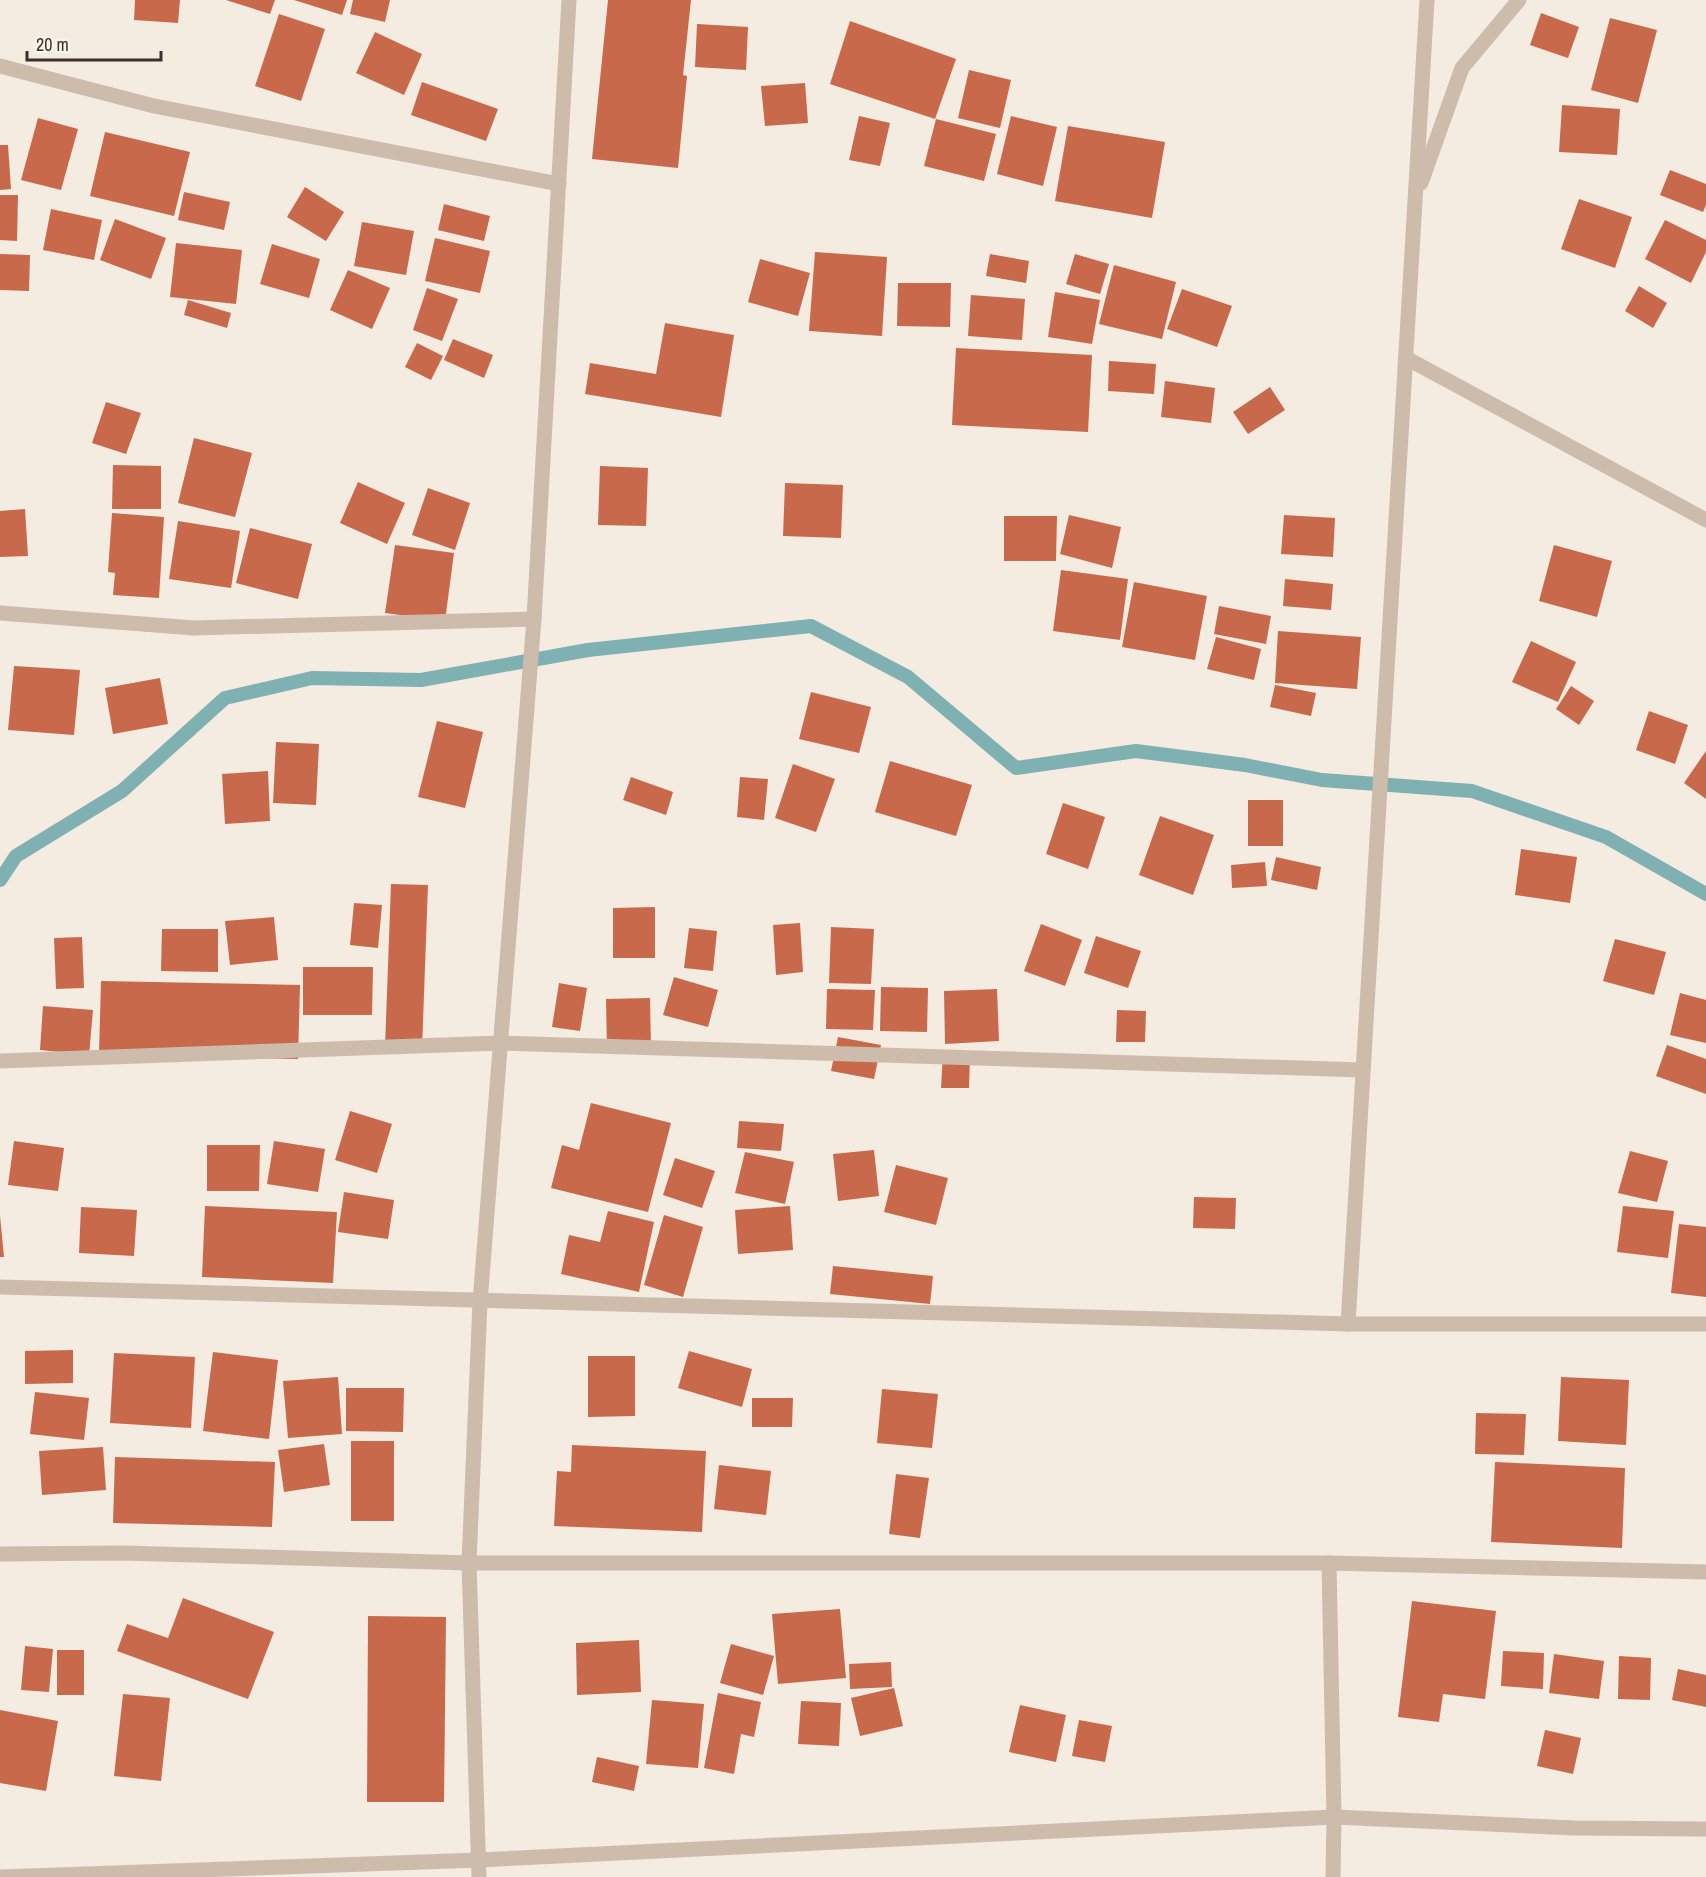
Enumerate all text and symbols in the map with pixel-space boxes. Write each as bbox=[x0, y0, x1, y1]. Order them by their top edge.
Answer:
scale bar bbox=[27, 24, 160, 62]
text: 20 m bbox=[36, 32, 69, 57]

